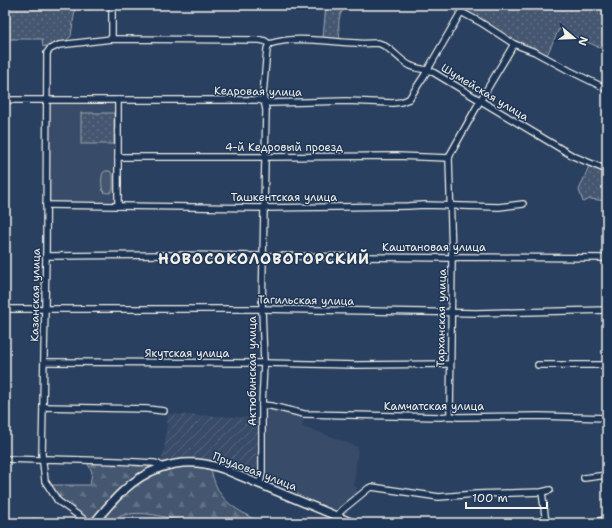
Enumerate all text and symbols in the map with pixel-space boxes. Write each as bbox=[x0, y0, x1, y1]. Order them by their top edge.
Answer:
north arrow bbox=[554, 18, 594, 58]
text: N bbox=[574, 35, 591, 48]
street label: Шумейская улица bbox=[438, 60, 531, 125]
street label: Кедровая улица bbox=[214, 83, 302, 100]
street label: 4-й Кедровый проезд bbox=[225, 140, 343, 155]
street label: Ташкентская улица bbox=[231, 190, 337, 205]
street label: Каштановая улица bbox=[382, 240, 486, 255]
street label: Казанская улица bbox=[27, 248, 44, 342]
district label: НОВОСОКОЛОВОГОРСКИЙ bbox=[158, 249, 370, 269]
street label: Тарханская улица bbox=[433, 269, 450, 367]
street label: Тагильская улица bbox=[258, 292, 355, 309]
street label: Актюбинская улица bbox=[245, 316, 260, 426]
street label: Якутская улица bbox=[145, 346, 229, 361]
street label: Камчатская улица bbox=[384, 399, 484, 414]
street label: Прудовая улица bbox=[211, 449, 299, 494]
scale bar bbox=[466, 484, 547, 510]
text: 100 m bbox=[472, 490, 508, 506]

